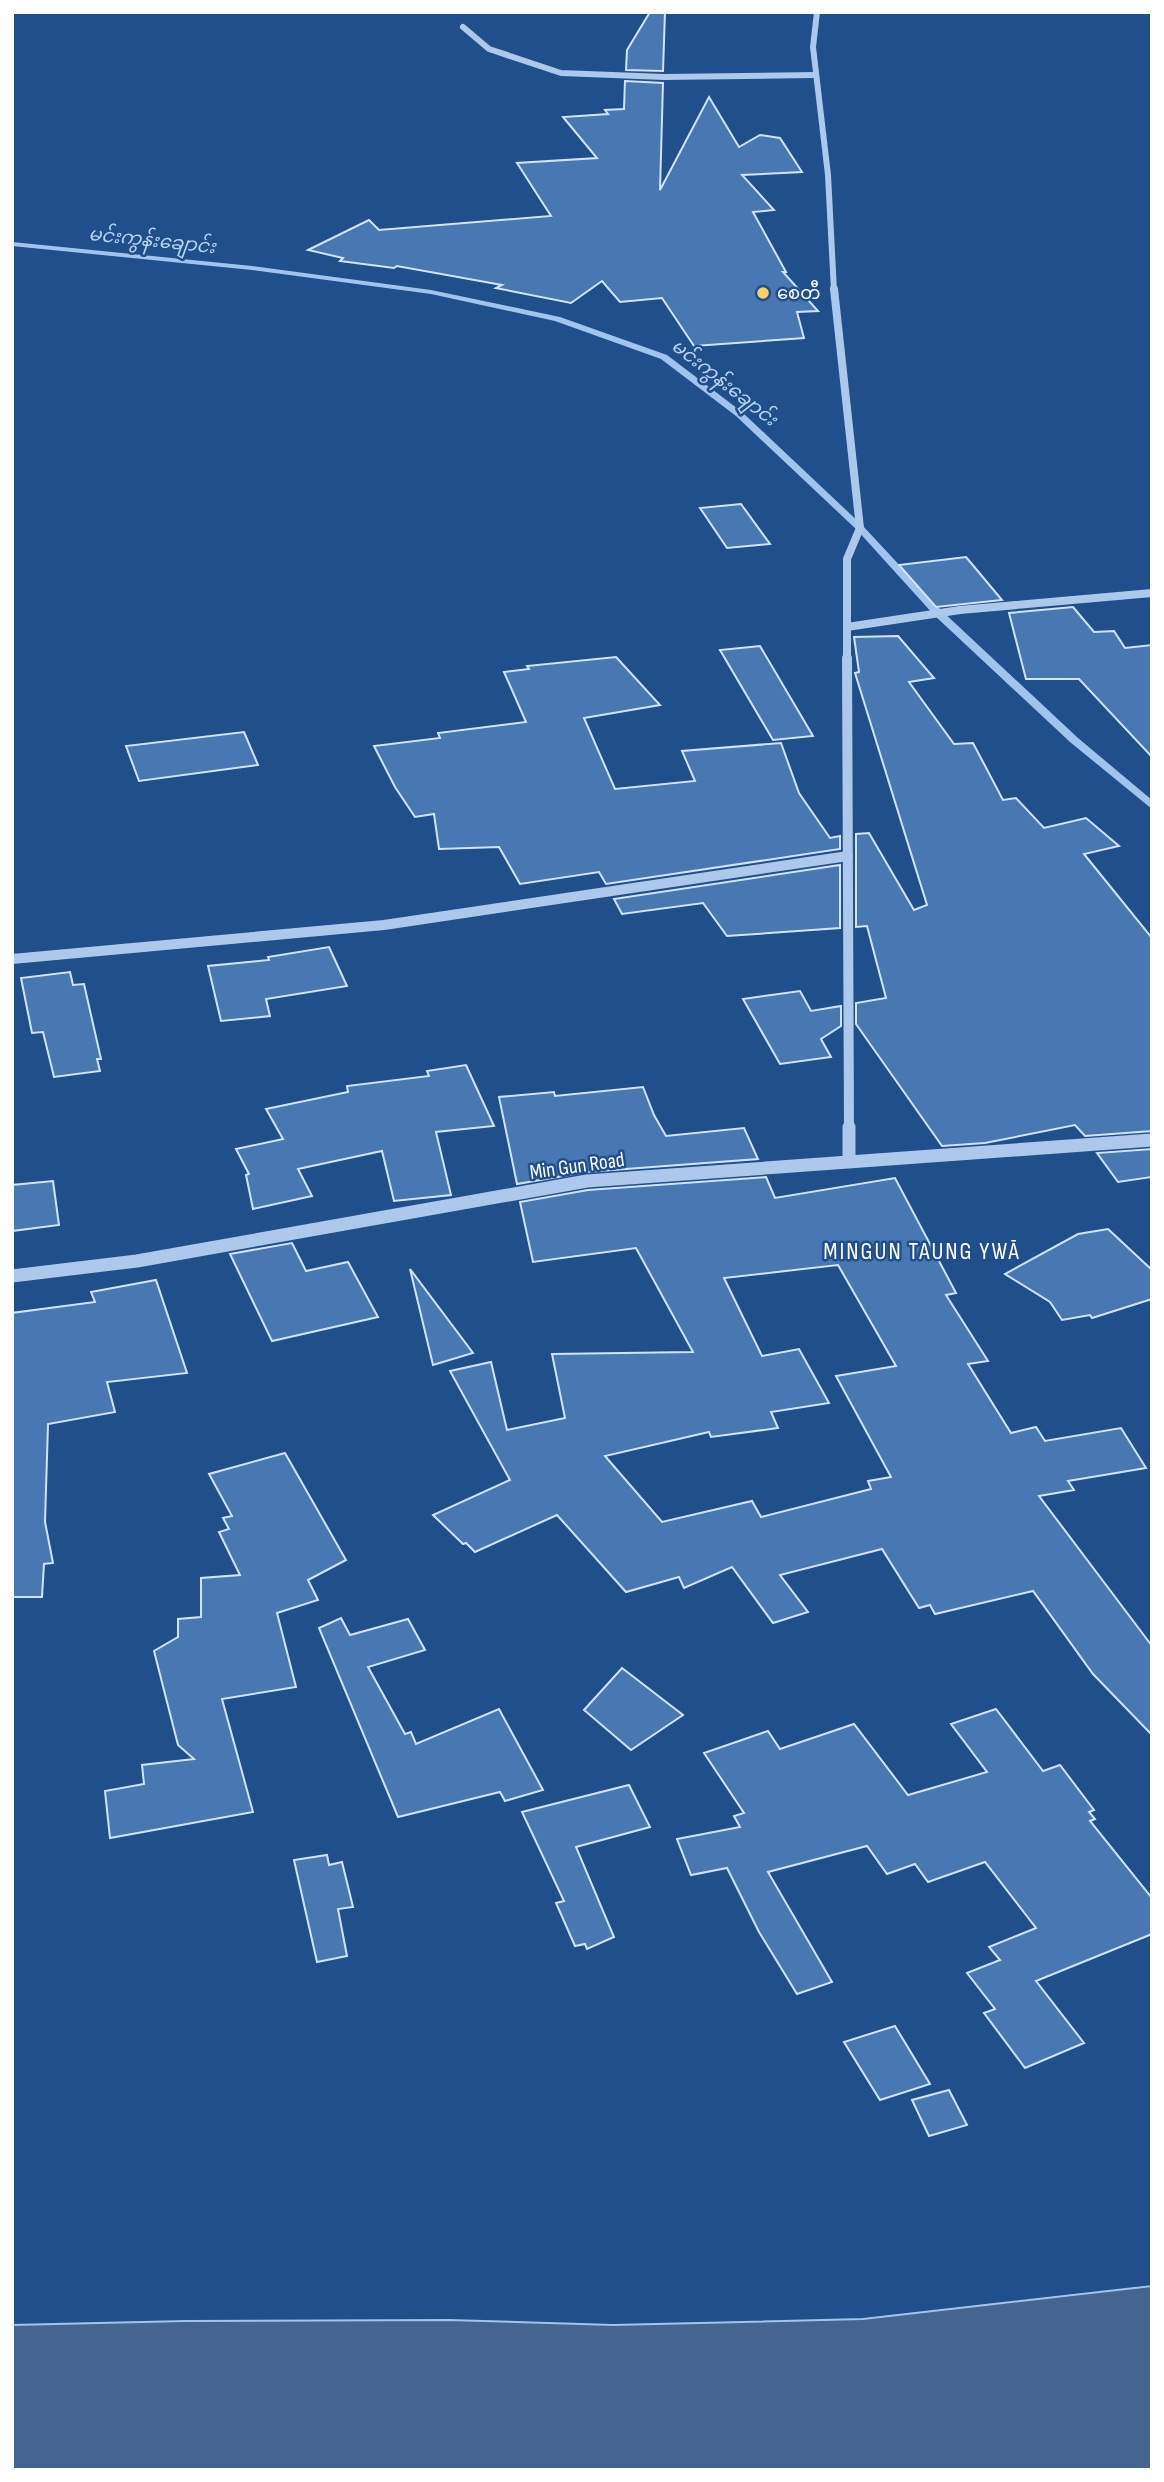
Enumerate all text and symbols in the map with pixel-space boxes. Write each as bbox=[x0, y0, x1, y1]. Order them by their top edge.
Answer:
water label: မင်းကွန်းချောင်း bbox=[87, 220, 218, 262]
place label: စေတီ bbox=[777, 279, 821, 304]
marker: စေတီ bbox=[755, 285, 771, 301]
water label: မင်းကွန်းချောင်း bbox=[665, 332, 784, 435]
street label: Min Gun Road bbox=[528, 1147, 626, 1185]
district label: MINGUN TAUNG YWĀ bbox=[823, 1237, 1021, 1266]

